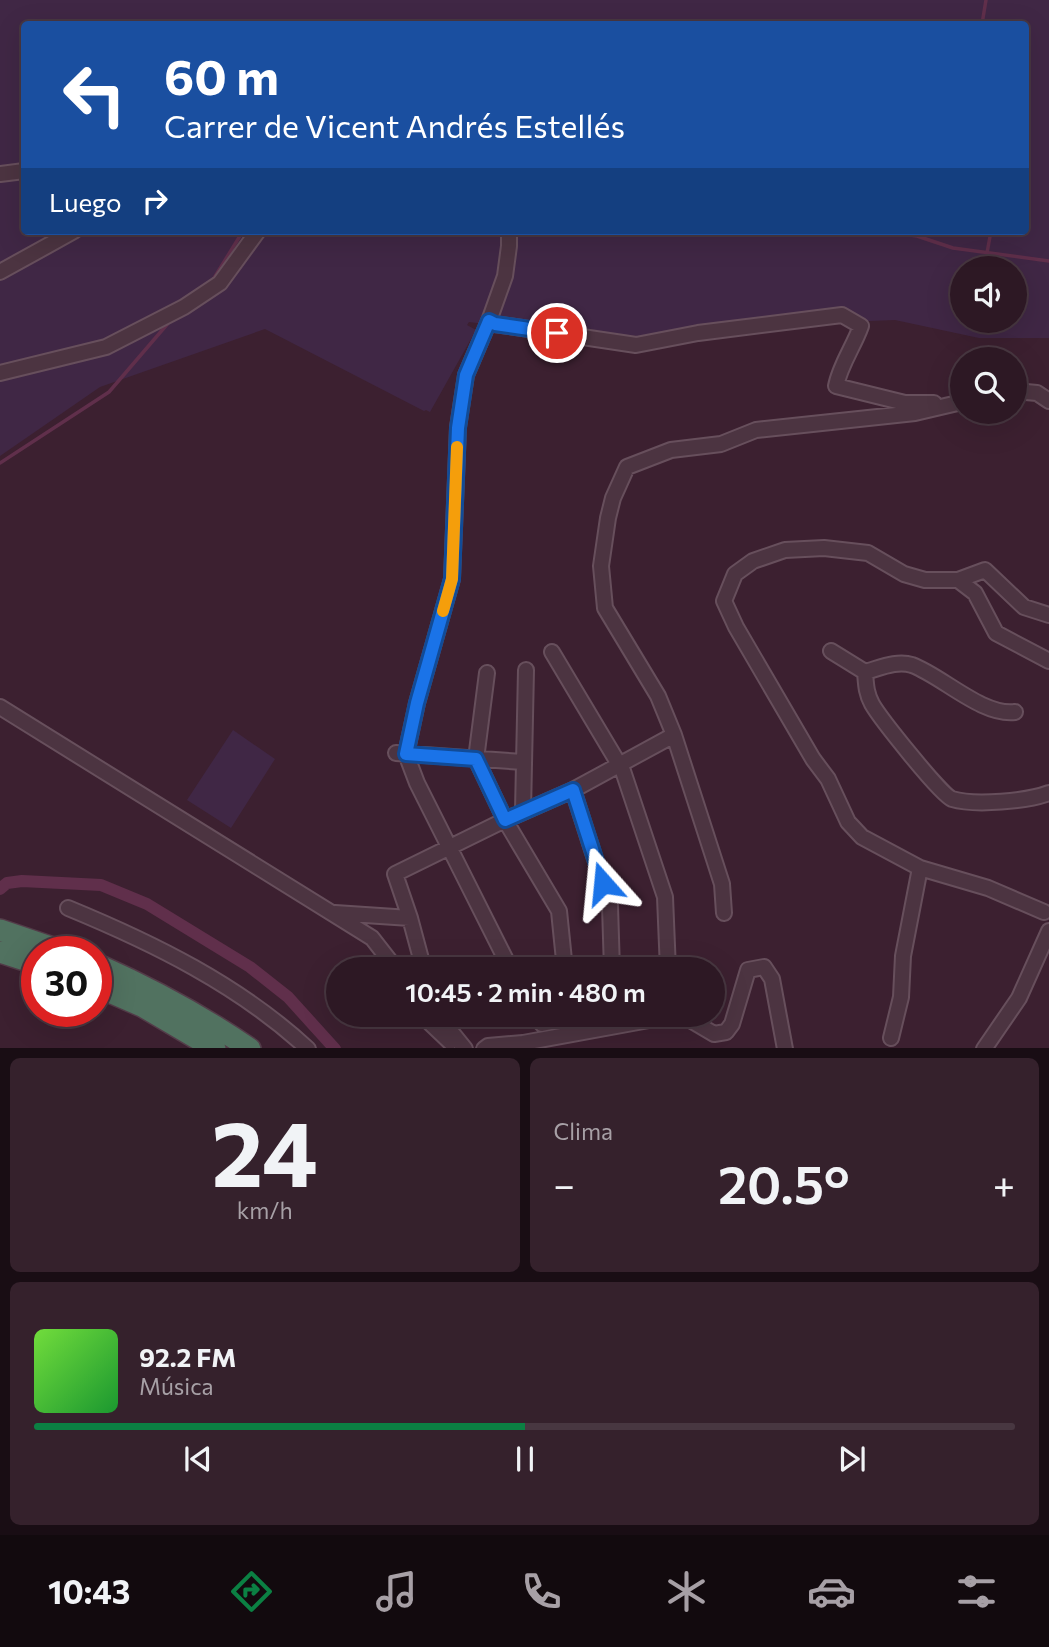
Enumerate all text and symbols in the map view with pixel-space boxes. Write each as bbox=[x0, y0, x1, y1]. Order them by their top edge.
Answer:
text: 60 m bbox=[164, 45, 279, 105]
icon: left bbox=[49, 49, 140, 140]
text: Carrer de Vicent Andrés Estellés bbox=[164, 105, 625, 145]
icon: right bbox=[136, 182, 174, 220]
text: Luego bbox=[49, 186, 122, 217]
map controls bbox=[950, 256, 1027, 424]
button: sound bbox=[950, 256, 1027, 333]
pin bbox=[527, 303, 587, 363]
icon: arrive bbox=[538, 314, 576, 352]
button: search bbox=[950, 347, 1027, 424]
position arrow bbox=[566, 846, 640, 920]
speed limit sign: 30 bbox=[21, 936, 112, 1027]
text: 10:45 · 2 min · 480 m bbox=[405, 976, 646, 1007]
text: 24 bbox=[212, 1094, 318, 1206]
text: Clima bbox=[554, 1117, 613, 1145]
text: 20.5° bbox=[718, 1151, 850, 1215]
text: − bbox=[554, 1160, 575, 1207]
text: + bbox=[993, 1160, 1015, 1207]
text: km/h bbox=[237, 1196, 293, 1224]
text: 92.2 FM bbox=[139, 1341, 236, 1372]
text: Música bbox=[139, 1372, 214, 1400]
icon: previous bbox=[179, 1440, 217, 1478]
icon: pause bbox=[506, 1440, 544, 1478]
icon: next bbox=[833, 1440, 871, 1478]
icon: directions bbox=[227, 1567, 276, 1616]
icon: music bbox=[372, 1567, 421, 1616]
icon: phone bbox=[517, 1567, 566, 1616]
icon: climate bbox=[662, 1567, 711, 1616]
icon: car bbox=[807, 1567, 856, 1616]
icon: filters bbox=[952, 1567, 1001, 1616]
text: 10:43 bbox=[48, 1571, 131, 1611]

